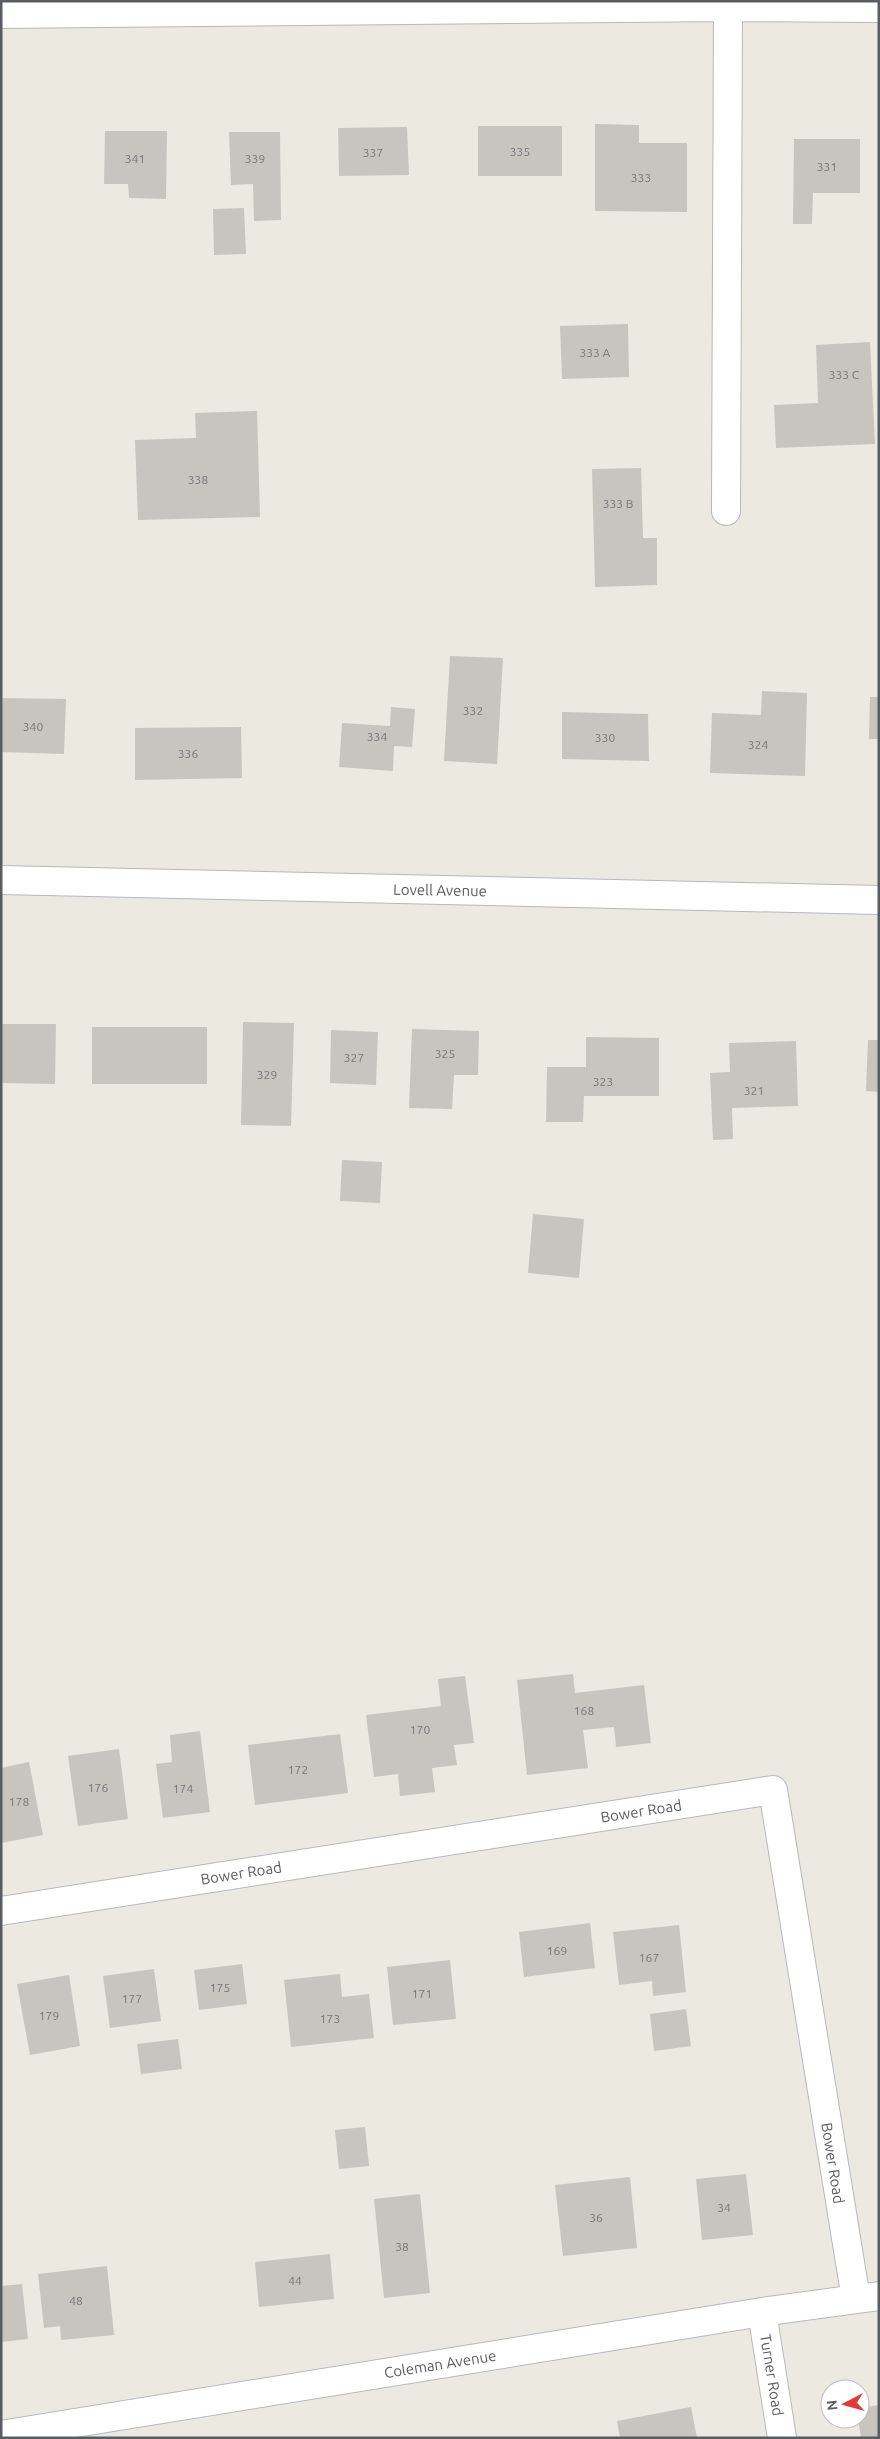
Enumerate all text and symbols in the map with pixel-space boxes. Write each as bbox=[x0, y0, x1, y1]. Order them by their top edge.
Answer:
house number: 335 bbox=[510, 145, 530, 158]
house number: 337 bbox=[363, 146, 383, 159]
house number: 341 bbox=[125, 152, 145, 165]
house number: 339 bbox=[245, 152, 265, 165]
house number: 331 bbox=[817, 160, 837, 173]
house number: 333 bbox=[631, 171, 651, 184]
house number: 333 A bbox=[580, 346, 611, 359]
house number: 333 C bbox=[829, 368, 860, 381]
house number: 338 bbox=[188, 473, 208, 486]
house number: 333 B bbox=[603, 497, 633, 510]
house number: 332 bbox=[463, 704, 483, 717]
house number: 340 bbox=[23, 720, 43, 733]
house number: 334 bbox=[367, 730, 387, 743]
house number: 330 bbox=[595, 731, 615, 744]
house number: 324 bbox=[748, 738, 768, 751]
house number: 336 bbox=[178, 747, 198, 760]
street label: Lovell Avenue bbox=[393, 881, 487, 899]
house number: 325 bbox=[435, 1047, 455, 1060]
house number: 327 bbox=[344, 1051, 364, 1064]
house number: 329 bbox=[257, 1068, 277, 1081]
house number: 323 bbox=[593, 1075, 613, 1088]
house number: 321 bbox=[744, 1084, 764, 1097]
house number: 168 bbox=[574, 1704, 594, 1717]
house number: 170 bbox=[410, 1723, 430, 1736]
house number: 172 bbox=[288, 1763, 308, 1776]
house number: 176 bbox=[88, 1781, 108, 1794]
house number: 174 bbox=[173, 1782, 193, 1795]
house number: 178 bbox=[9, 1795, 29, 1808]
street label: Bower Road bbox=[599, 1796, 683, 1826]
street label: Bower Road bbox=[199, 1858, 283, 1888]
house number: 169 bbox=[547, 1944, 567, 1957]
house number: 167 bbox=[639, 1951, 659, 1964]
house number: 175 bbox=[210, 1981, 230, 1994]
house number: 171 bbox=[412, 1987, 432, 2000]
house number: 177 bbox=[122, 1992, 142, 2005]
house number: 179 bbox=[39, 2009, 59, 2022]
house number: 173 bbox=[320, 2012, 340, 2025]
street label: Bower Road bbox=[818, 2121, 848, 2205]
house number: 34 bbox=[717, 2201, 731, 2214]
house number: 36 bbox=[589, 2211, 603, 2224]
house number: 38 bbox=[395, 2240, 409, 2253]
house number: 44 bbox=[288, 2274, 302, 2287]
house number: 48 bbox=[69, 2294, 83, 2307]
street label: Turner Road bbox=[757, 2333, 787, 2417]
street label: Coleman Avenue bbox=[383, 2347, 497, 2381]
north arrow bbox=[820, 2379, 870, 2429]
text: N bbox=[824, 2399, 841, 2411]

